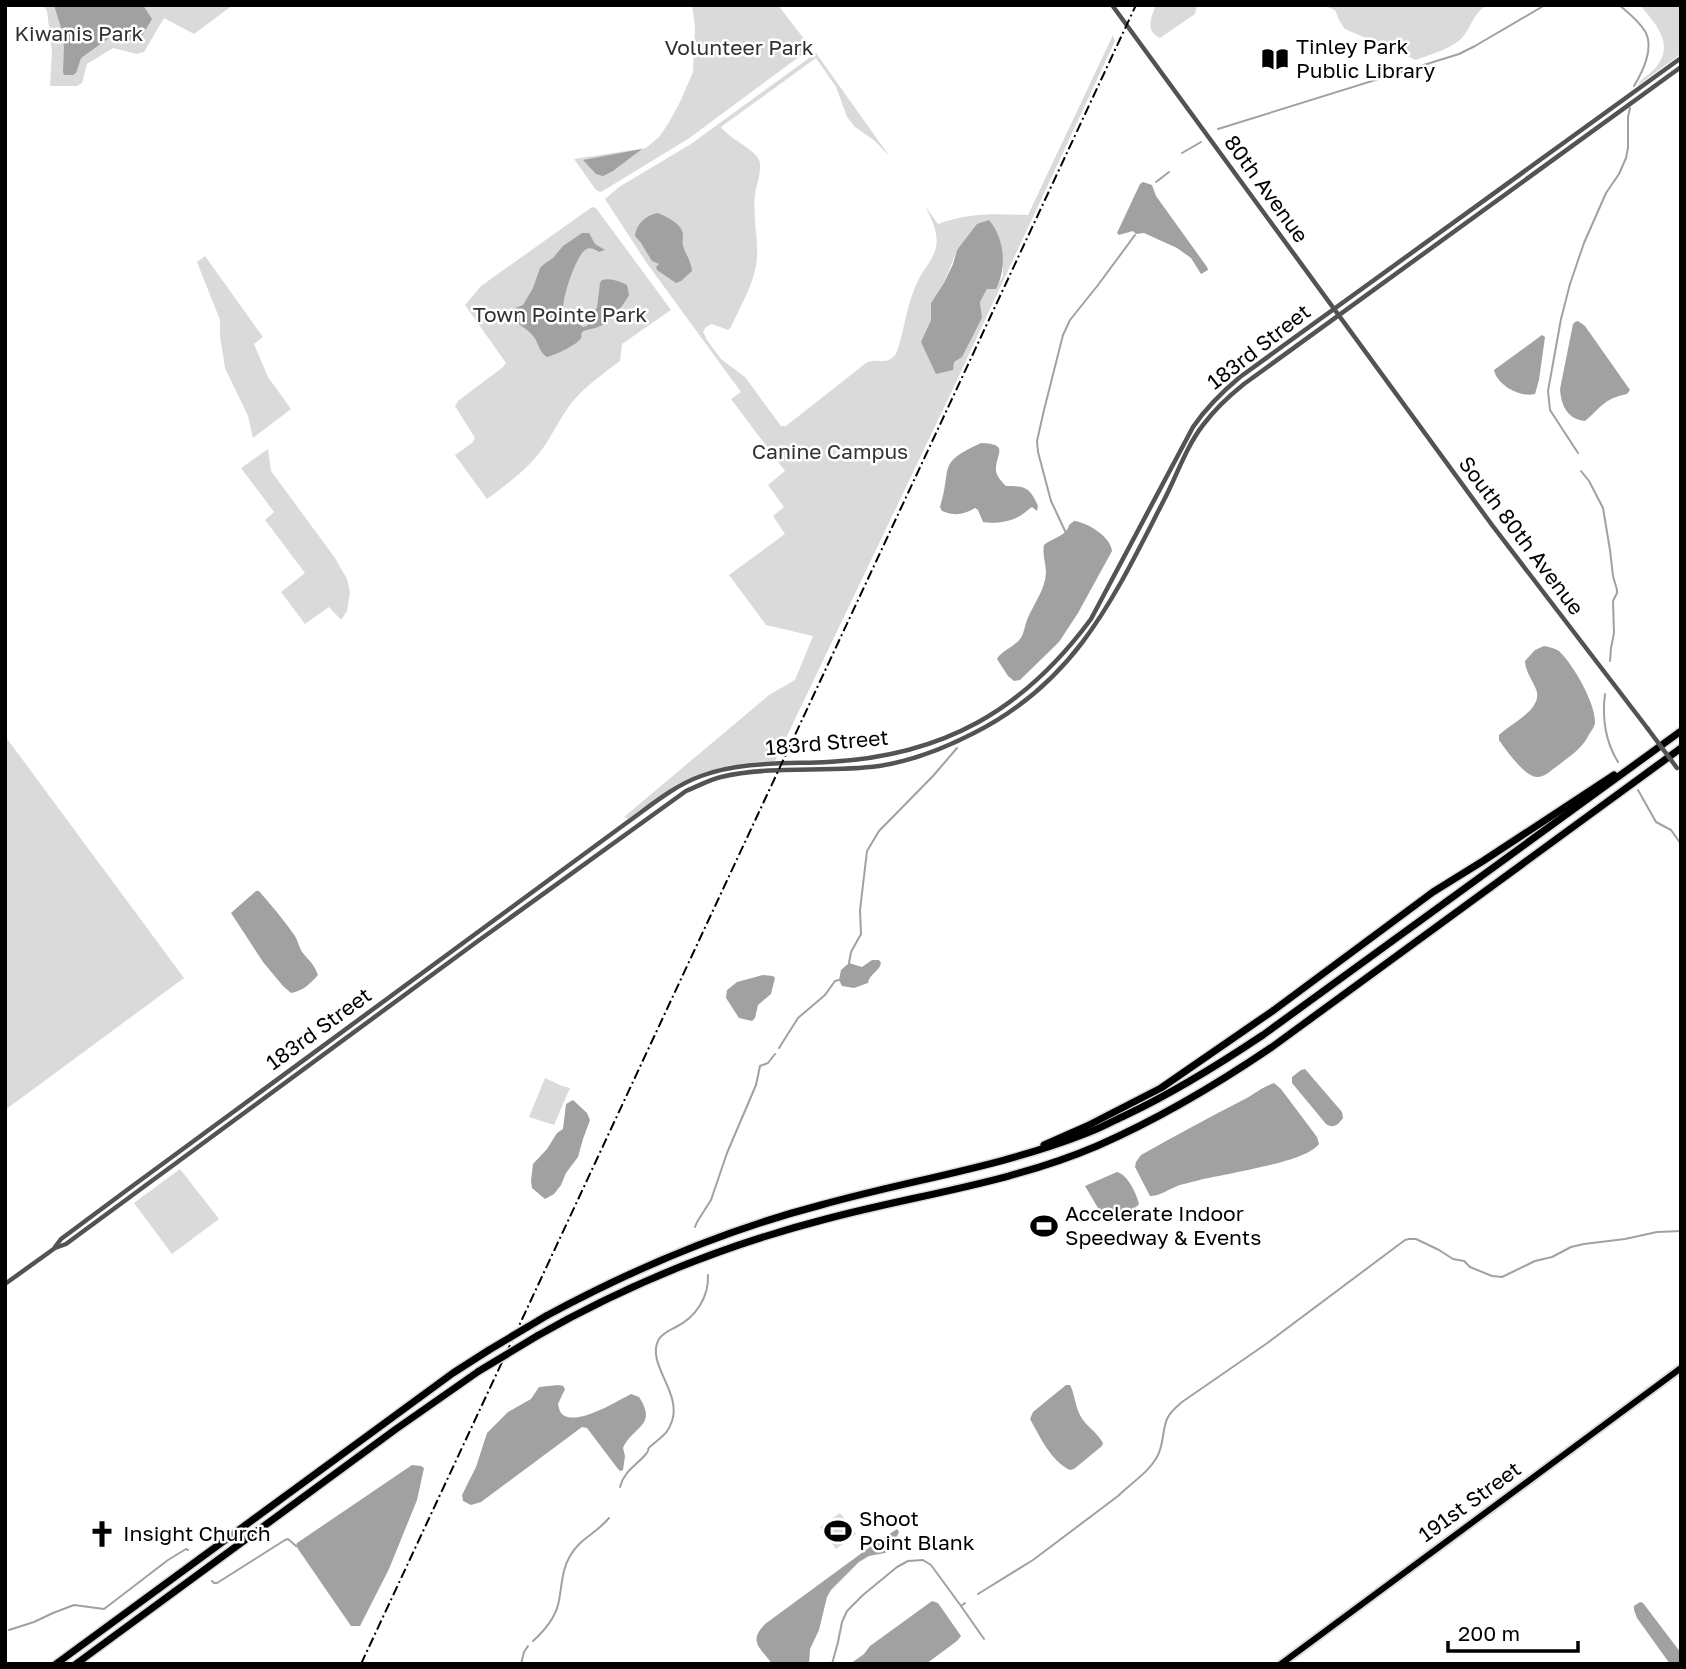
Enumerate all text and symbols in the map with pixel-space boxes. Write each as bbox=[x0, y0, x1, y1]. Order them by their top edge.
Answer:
park label: Kiwanis Park bbox=[15, 20, 144, 46]
place label: Tinley Park Public Library bbox=[1296, 33, 1436, 83]
park label: Volunteer Park bbox=[664, 34, 814, 60]
library icon: Tinley Park Public Library bbox=[1260, 44, 1290, 74]
street label: 80th Avenue bbox=[1219, 130, 1315, 247]
street label: 183rd Street bbox=[1202, 298, 1315, 395]
park label: Town Pointe Park bbox=[473, 301, 647, 327]
park label: Canine Campus bbox=[752, 438, 908, 464]
street label: South 80th Avenue bbox=[1454, 451, 1590, 620]
street label: 183rd Street bbox=[764, 724, 890, 760]
street label: 183rd Street bbox=[261, 981, 376, 1075]
place label: Accelerate Indoor Speedway & Events bbox=[1065, 1200, 1261, 1250]
sports icon: Accelerate Indoor Speedway & Events bbox=[1029, 1211, 1059, 1241]
street label: 191st Street bbox=[1413, 1455, 1526, 1547]
place label: Shoot Point Blank bbox=[859, 1505, 975, 1555]
sports icon: Shoot Point Blank bbox=[823, 1516, 853, 1546]
church icon: Insight Church bbox=[87, 1519, 117, 1549]
place label: Insight Church bbox=[123, 1520, 271, 1546]
scale bar bbox=[1448, 1610, 1578, 1654]
text: 200 m bbox=[1458, 1620, 1520, 1646]

